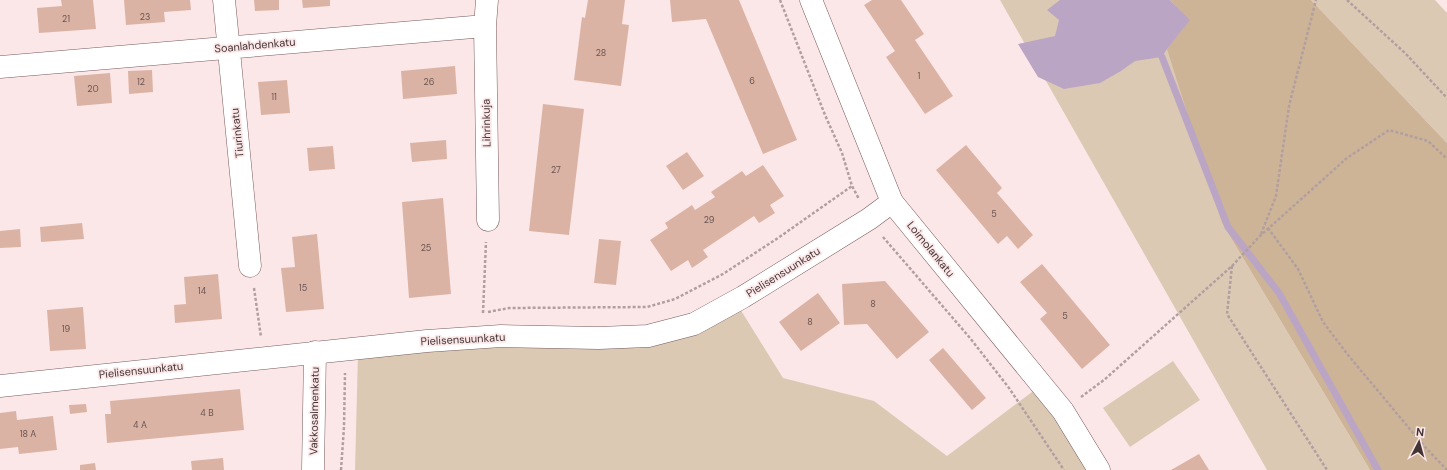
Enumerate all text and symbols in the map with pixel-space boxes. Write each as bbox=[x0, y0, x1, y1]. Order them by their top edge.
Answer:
house number: 23 bbox=[140, 11, 150, 23]
house number: 21 bbox=[62, 13, 70, 25]
street label: Soanlahdenkatu bbox=[214, 34, 296, 56]
house number: 28 bbox=[596, 47, 606, 59]
house number: 1 bbox=[918, 70, 921, 82]
house number: 6 bbox=[749, 75, 755, 87]
house number: 12 bbox=[137, 76, 145, 88]
house number: 26 bbox=[424, 76, 435, 88]
house number: 20 bbox=[87, 83, 99, 95]
house number: 11 bbox=[271, 91, 277, 103]
street label: Lihrinkuja bbox=[479, 99, 493, 147]
street label: Tiurinkatu bbox=[227, 107, 247, 159]
house number: 27 bbox=[551, 164, 561, 176]
house number: 5 bbox=[991, 208, 997, 220]
house number: 29 bbox=[704, 214, 715, 226]
street label: Loimolankatu bbox=[904, 218, 958, 280]
house number: 25 bbox=[421, 242, 431, 254]
street label: Pielisensuunkatu bbox=[743, 244, 823, 300]
house number: 15 bbox=[299, 282, 307, 294]
house number: 14 bbox=[198, 285, 207, 297]
house number: 8 bbox=[870, 298, 876, 310]
house number: 5 bbox=[1062, 310, 1068, 322]
house number: 8 bbox=[807, 316, 813, 328]
house number: 19 bbox=[62, 323, 71, 335]
street label: Pielisensuunkatu bbox=[420, 330, 506, 348]
street label: Pielisensuunkatu bbox=[98, 359, 184, 381]
street label: Vakkosalmenkatu bbox=[306, 367, 322, 455]
house number: 4 B bbox=[200, 407, 214, 419]
house number: 4 A bbox=[133, 419, 147, 431]
north arrow bbox=[1399, 422, 1439, 462]
text: N bbox=[1415, 425, 1425, 439]
house number: 18 A bbox=[20, 428, 36, 440]

